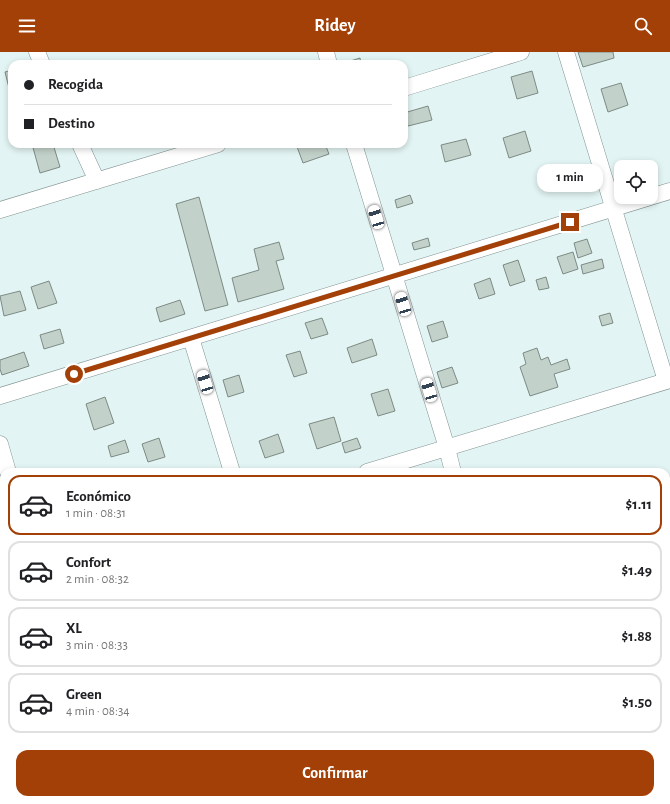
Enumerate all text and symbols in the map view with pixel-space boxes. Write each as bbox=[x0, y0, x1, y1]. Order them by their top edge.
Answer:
icon: menu bbox=[16, 15, 38, 37]
icon: search bbox=[632, 15, 654, 37]
text: Ridey bbox=[314, 17, 356, 35]
text: Recogida bbox=[48, 77, 103, 92]
text: Destino bbox=[48, 116, 95, 131]
map controls bbox=[614, 160, 658, 204]
button: locate bbox=[614, 160, 658, 204]
callout: 1 min bbox=[537, 164, 603, 192]
text: 1 min bbox=[556, 171, 584, 184]
car bbox=[367, 204, 385, 230]
route end bbox=[561, 213, 579, 231]
car bbox=[394, 291, 412, 317]
route start bbox=[65, 365, 83, 383]
car bbox=[196, 369, 214, 395]
car bbox=[420, 377, 438, 403]
icon: car bbox=[18, 487, 54, 523]
text: Económico bbox=[66, 489, 131, 504]
text: $1.11 bbox=[626, 497, 652, 512]
text: 1 min · 08:31 bbox=[66, 507, 126, 520]
icon: car bbox=[18, 553, 54, 589]
text: Confort bbox=[66, 555, 111, 570]
text: $1.49 bbox=[622, 563, 652, 578]
text: 2 min · 08:32 bbox=[66, 573, 129, 586]
icon: car bbox=[18, 619, 54, 655]
text: XL bbox=[66, 621, 82, 636]
text: $1.88 bbox=[622, 629, 652, 644]
text: 3 min · 08:33 bbox=[66, 639, 128, 652]
icon: car bbox=[18, 685, 54, 721]
text: Green bbox=[66, 687, 102, 702]
text: $1.50 bbox=[622, 695, 652, 710]
text: 4 min · 08:34 bbox=[66, 705, 130, 718]
button: Confirmar bbox=[16, 750, 654, 796]

